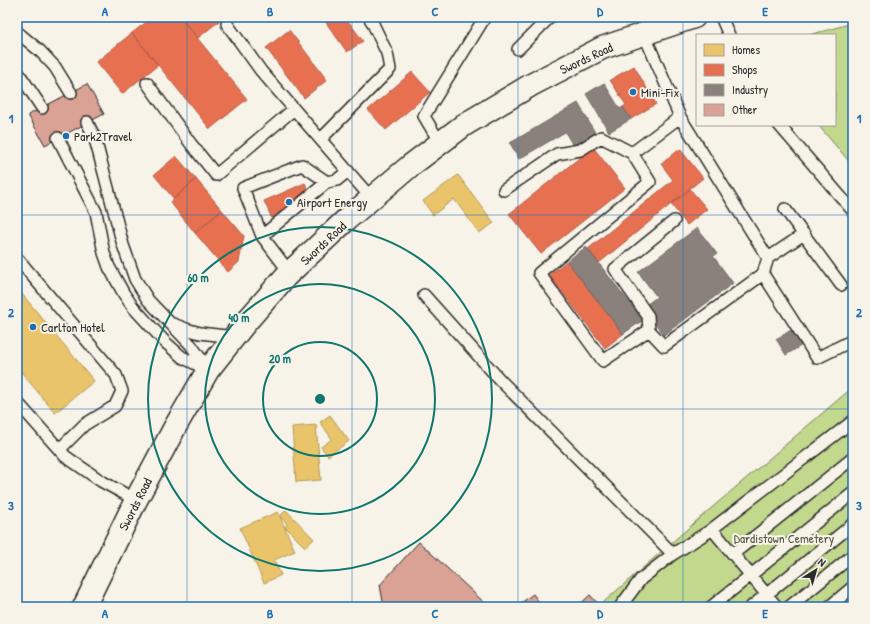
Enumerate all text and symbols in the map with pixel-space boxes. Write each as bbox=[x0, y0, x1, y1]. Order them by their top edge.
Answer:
text: A bbox=[102, 2, 109, 20]
text: B bbox=[267, 2, 274, 20]
text: C bbox=[431, 2, 439, 20]
text: D bbox=[597, 2, 604, 20]
text: E bbox=[762, 2, 768, 20]
legend bbox=[696, 34, 836, 126]
street label: Swords Road bbox=[557, 38, 615, 78]
text: Homes bbox=[732, 41, 760, 58]
text: Shops bbox=[732, 61, 758, 78]
text: Industry bbox=[732, 81, 768, 98]
place label: Mini-Fix bbox=[641, 83, 679, 101]
marker: Mini-Fix bbox=[628, 87, 638, 97]
text: Other bbox=[732, 101, 758, 118]
text: 1 bbox=[9, 109, 14, 127]
text: 1 bbox=[857, 109, 862, 127]
place label: Park2Travel bbox=[74, 127, 132, 145]
marker: Park2Travel bbox=[61, 131, 71, 141]
place label: Airport Energy bbox=[297, 193, 368, 211]
marker: Airport Energy bbox=[284, 197, 294, 207]
street label: Swords Road bbox=[296, 217, 350, 269]
text: 60 m bbox=[187, 269, 209, 286]
text: 2 bbox=[8, 303, 15, 321]
text: 2 bbox=[856, 303, 863, 321]
text: 40 m bbox=[229, 309, 249, 326]
place label: Carlton Hotel bbox=[41, 318, 105, 336]
marker: Carlton Hotel bbox=[28, 322, 38, 332]
text: 20 m bbox=[269, 350, 291, 367]
centre of rings bbox=[313, 392, 327, 406]
street label: Swords Road bbox=[114, 475, 156, 533]
text: 3 bbox=[8, 496, 14, 514]
text: 3 bbox=[856, 496, 862, 514]
park label: Dardistown Cemetery bbox=[734, 529, 835, 547]
north arrow bbox=[796, 550, 836, 590]
text: N bbox=[815, 555, 829, 569]
text: A bbox=[102, 604, 109, 622]
text: B bbox=[267, 604, 274, 622]
text: C bbox=[431, 604, 439, 622]
text: D bbox=[597, 604, 604, 622]
text: E bbox=[762, 604, 768, 622]

